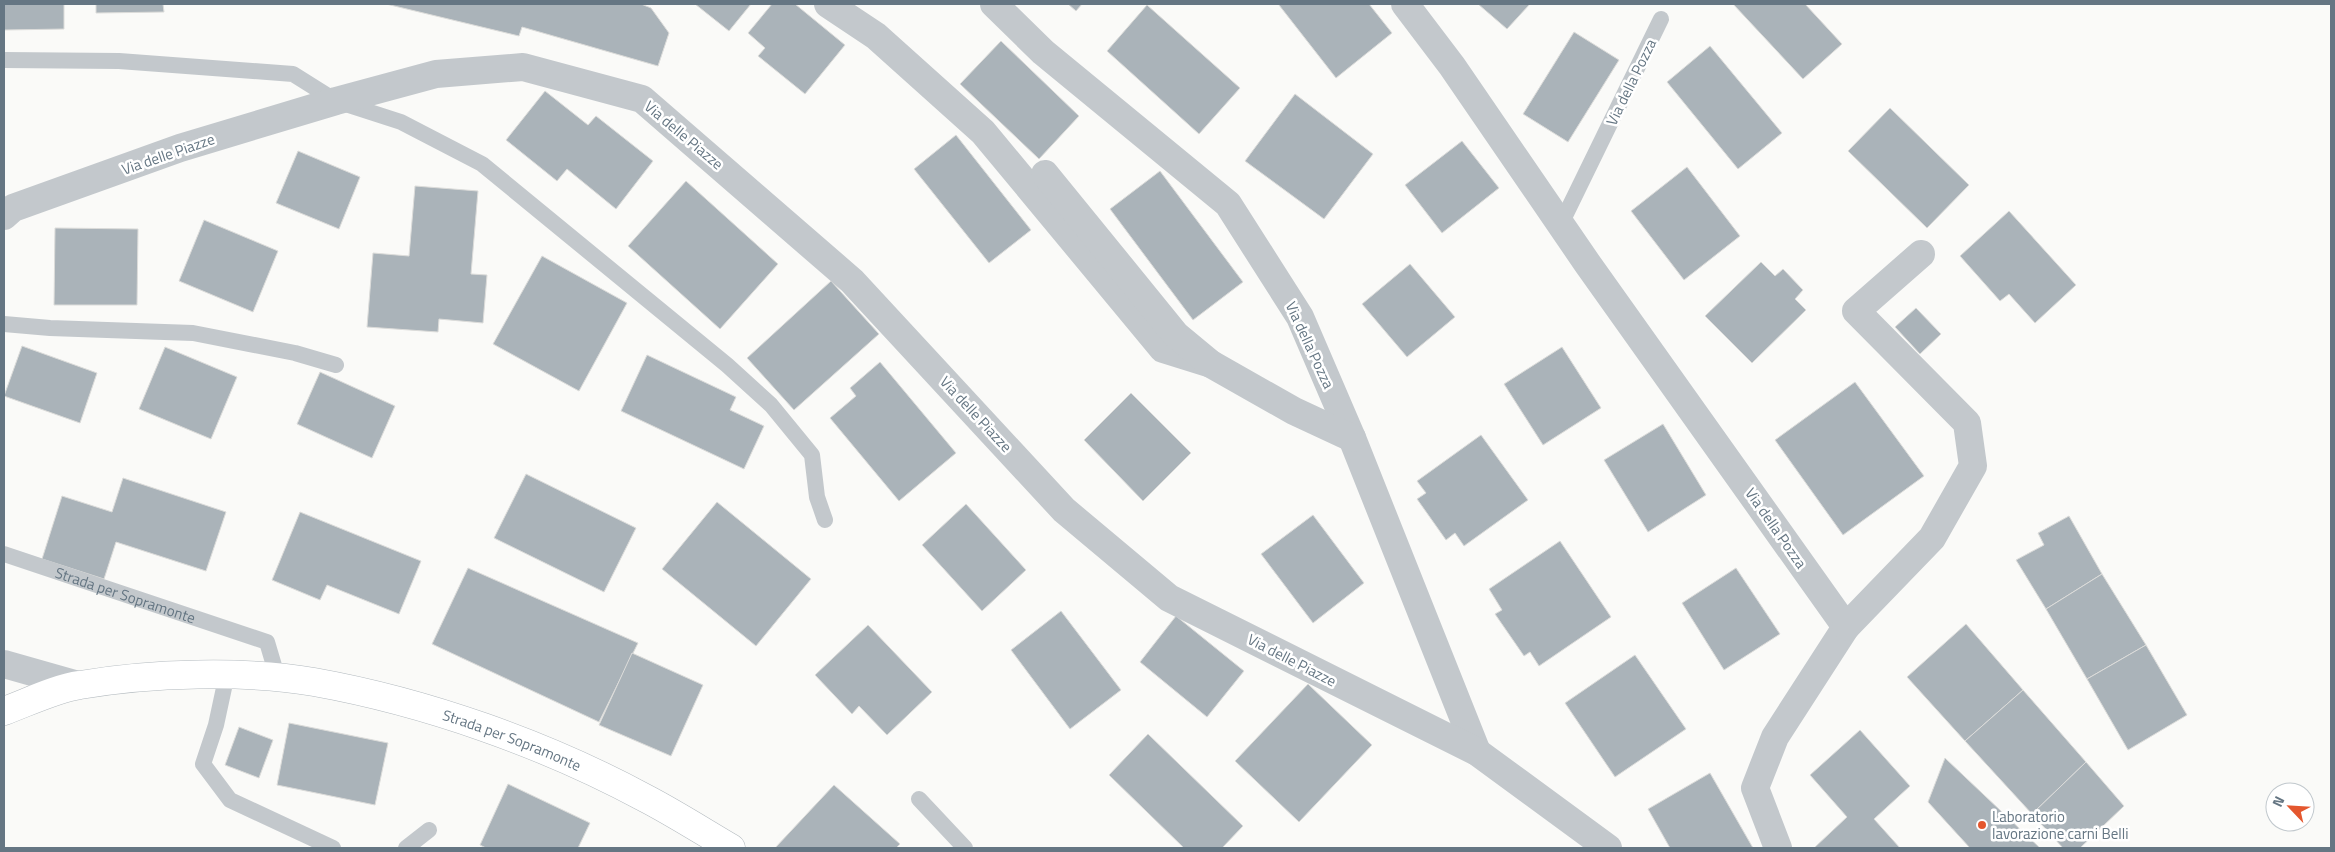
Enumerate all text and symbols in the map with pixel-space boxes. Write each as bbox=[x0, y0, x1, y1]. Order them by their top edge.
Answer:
street label: Via della Pozza bbox=[1600, 34, 1662, 129]
street label: Via delle Piazze bbox=[639, 95, 729, 175]
street label: Via delle Piazze bbox=[118, 127, 218, 181]
street label: Via della Pozza bbox=[1280, 298, 1340, 393]
street label: Via delle Piazze bbox=[935, 371, 1017, 457]
street label: Via della Pozza bbox=[1740, 483, 1813, 573]
street label: Strada per Sopramonte bbox=[52, 560, 199, 629]
street label: Via delle Piazze bbox=[1244, 628, 1340, 692]
street label: Strada per Sopramonte bbox=[440, 703, 585, 776]
north arrow bbox=[2265, 782, 2315, 832]
text: N bbox=[2266, 792, 2289, 810]
place label: Laboratorio lavorazione carni Belli bbox=[1992, 805, 2129, 845]
marker: Laboratorio lavorazione carni Belli bbox=[1976, 819, 1988, 831]

